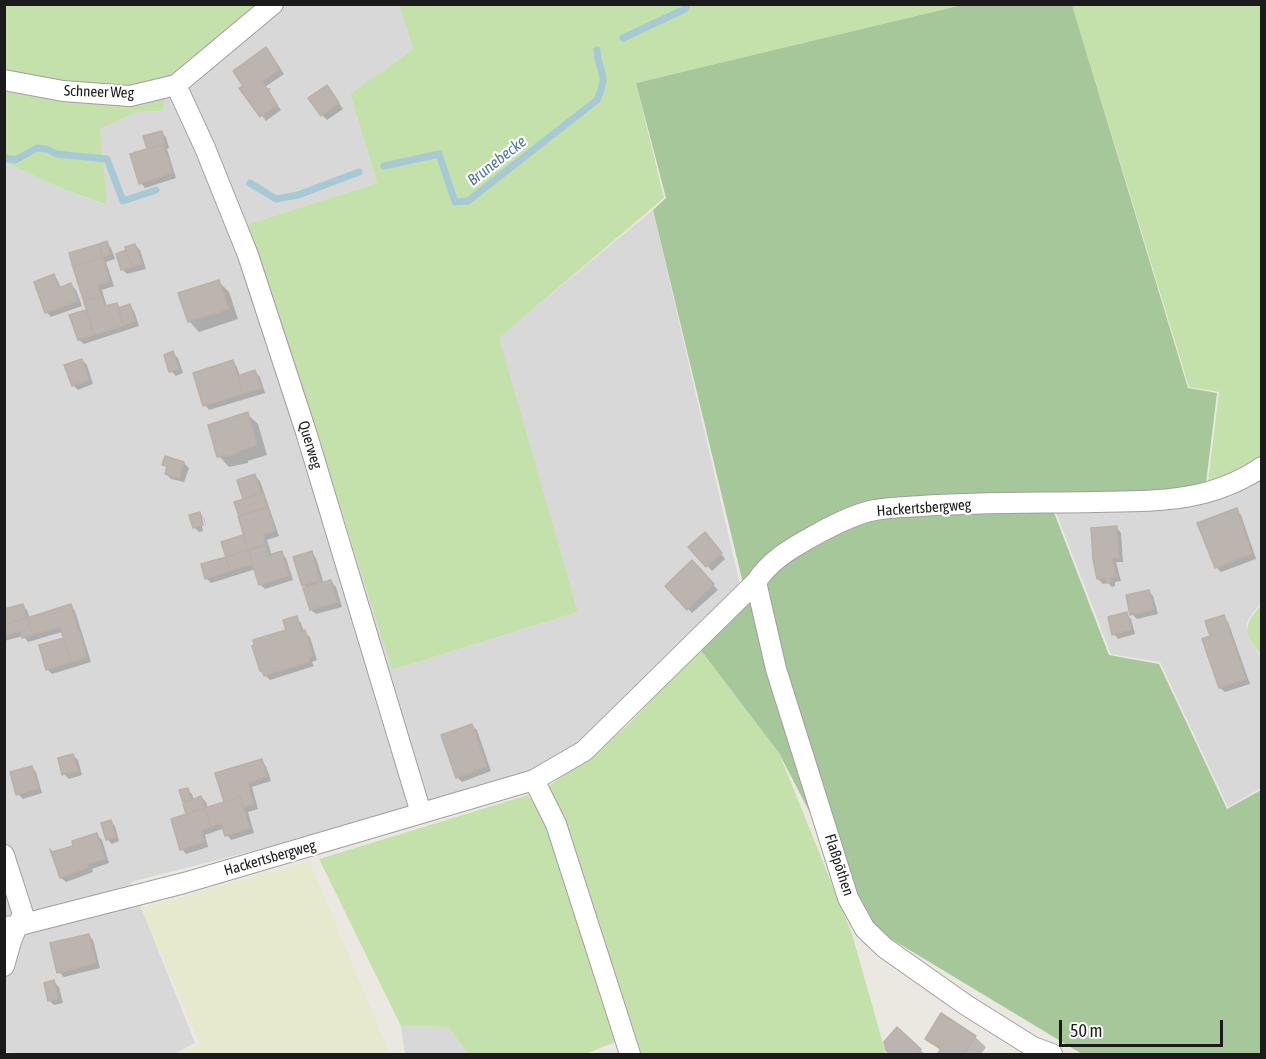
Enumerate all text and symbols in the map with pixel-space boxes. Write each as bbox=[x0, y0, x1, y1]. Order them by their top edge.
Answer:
street label: Schneer Weg bbox=[64, 82, 134, 102]
water label: Brunebecke bbox=[464, 132, 530, 190]
street label: Querweg bbox=[294, 419, 326, 471]
street label: Hackertsbergweg bbox=[876, 496, 972, 520]
street label: Flaßpöthen bbox=[821, 832, 857, 898]
street label: Hackertsbergweg bbox=[222, 836, 318, 880]
scale bar bbox=[1062, 1008, 1226, 1046]
text: 50 m bbox=[1070, 1020, 1102, 1041]

